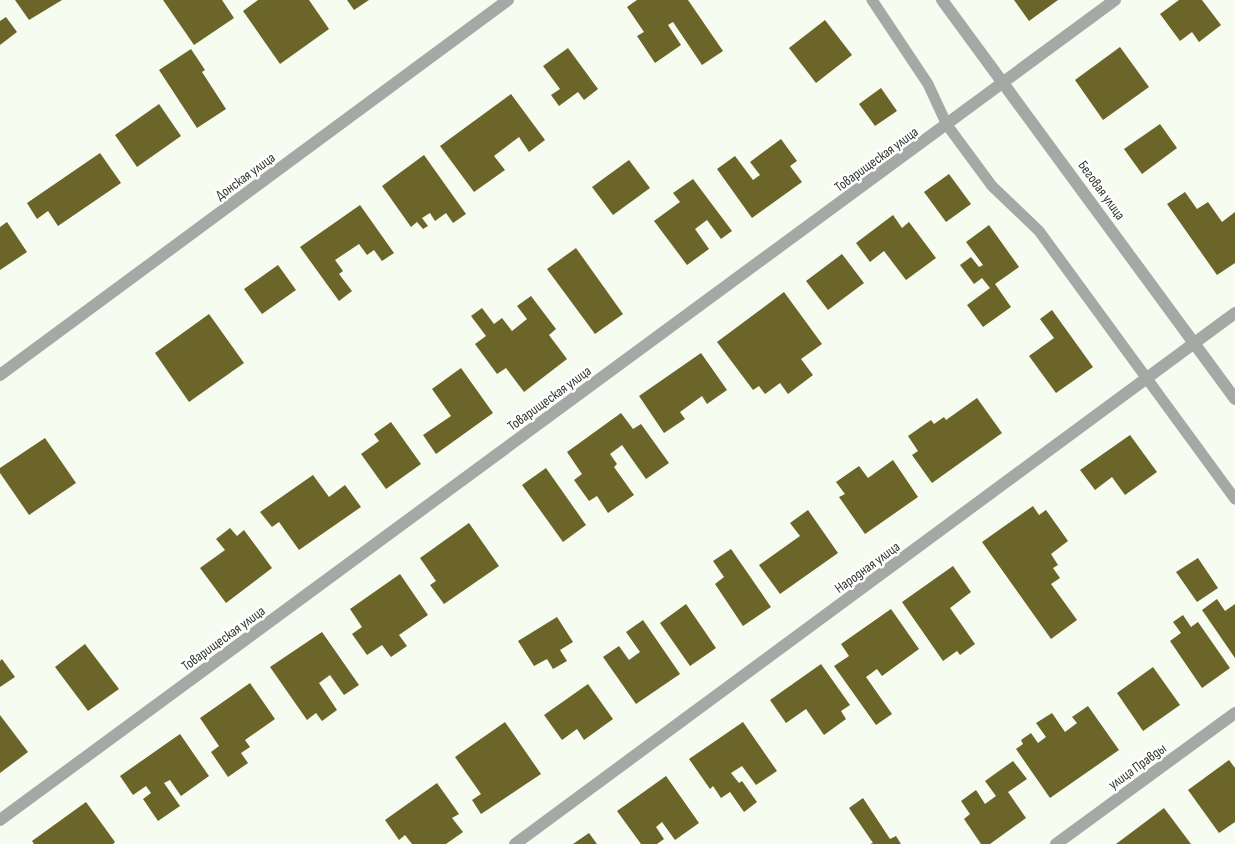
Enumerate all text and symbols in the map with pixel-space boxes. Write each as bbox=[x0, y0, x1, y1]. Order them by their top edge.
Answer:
street label: Товарищеская улица bbox=[831, 123, 921, 195]
street label: Донская улица bbox=[212, 149, 278, 204]
street label: Беговая улица bbox=[1074, 157, 1129, 223]
street label: Товарищеская улица bbox=[504, 362, 594, 434]
street label: Народная улица bbox=[831, 538, 903, 597]
street label: Товарищеская улица bbox=[178, 602, 268, 674]
street label: улица Правды bbox=[1105, 740, 1170, 793]

